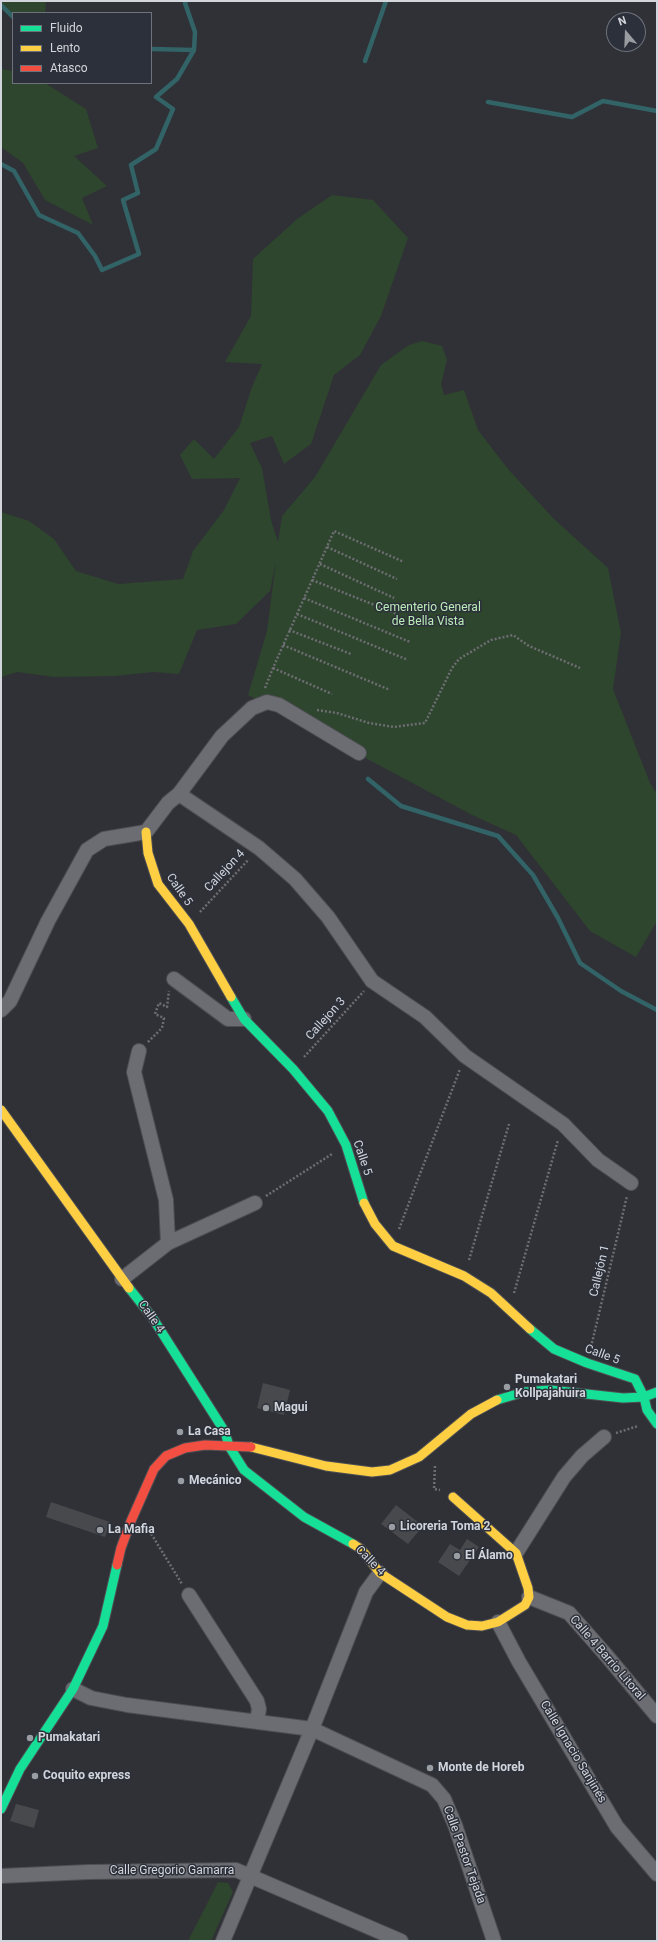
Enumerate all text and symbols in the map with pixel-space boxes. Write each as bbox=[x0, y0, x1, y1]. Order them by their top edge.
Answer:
legend bbox=[12, 12, 152, 84]
north arrow bbox=[606, 12, 646, 52]
text: N bbox=[616, 14, 628, 29]
text: Fluido bbox=[50, 21, 83, 35]
text: Lento bbox=[50, 41, 80, 55]
text: Atasco bbox=[50, 61, 88, 75]
park label: Cementerio General de Bella Vista bbox=[375, 601, 481, 629]
street label: Callejon 4 bbox=[202, 847, 248, 895]
street label: Calle 5 bbox=[163, 871, 195, 909]
street label: Callejon 3 bbox=[303, 995, 349, 1043]
street label: Calle 5 bbox=[349, 1139, 375, 1177]
street label: Callejón 1 bbox=[587, 1244, 613, 1298]
street label: Calle 4 bbox=[135, 1298, 167, 1336]
street label: Calle 5 bbox=[583, 1342, 621, 1368]
place label: Pumakatari Kollpajahuira bbox=[515, 1373, 586, 1401]
marker: Pumakatari Kollpajahuira bbox=[502, 1382, 512, 1392]
place label: Magui bbox=[274, 1401, 308, 1415]
marker: Magui bbox=[261, 1403, 271, 1413]
place label: La Casa bbox=[188, 1425, 231, 1439]
marker: La Casa bbox=[175, 1427, 185, 1437]
place label: Mecánico bbox=[189, 1474, 242, 1488]
marker: Mecánico bbox=[176, 1476, 186, 1486]
place label: Licoreria Toma 2 bbox=[400, 1520, 490, 1534]
marker: Licoreria Toma 2 bbox=[387, 1522, 397, 1532]
place label: La Mafia bbox=[108, 1523, 155, 1537]
marker: La Mafia bbox=[95, 1525, 105, 1535]
street label: Calle 4 bbox=[352, 1543, 388, 1579]
place label: El Álamo bbox=[465, 1549, 513, 1563]
marker: El Álamo bbox=[452, 1551, 462, 1561]
street label: Calle 4 Barrio Litoral bbox=[566, 1613, 648, 1703]
street label: Calle Ignacio Sanjinés bbox=[537, 1698, 609, 1806]
place label: Pumakatari bbox=[38, 1731, 100, 1745]
marker: Pumakatari bbox=[25, 1733, 35, 1743]
place label: Monte de Horeb bbox=[438, 1761, 525, 1775]
marker: Monte de Horeb bbox=[425, 1763, 435, 1773]
place label: Coquito express bbox=[43, 1769, 130, 1783]
marker: Coquito express bbox=[30, 1771, 40, 1781]
street label: Calle Pastor Tejada bbox=[440, 1804, 488, 1906]
street label: Calle Gregorio Gamarra bbox=[110, 1864, 234, 1878]

